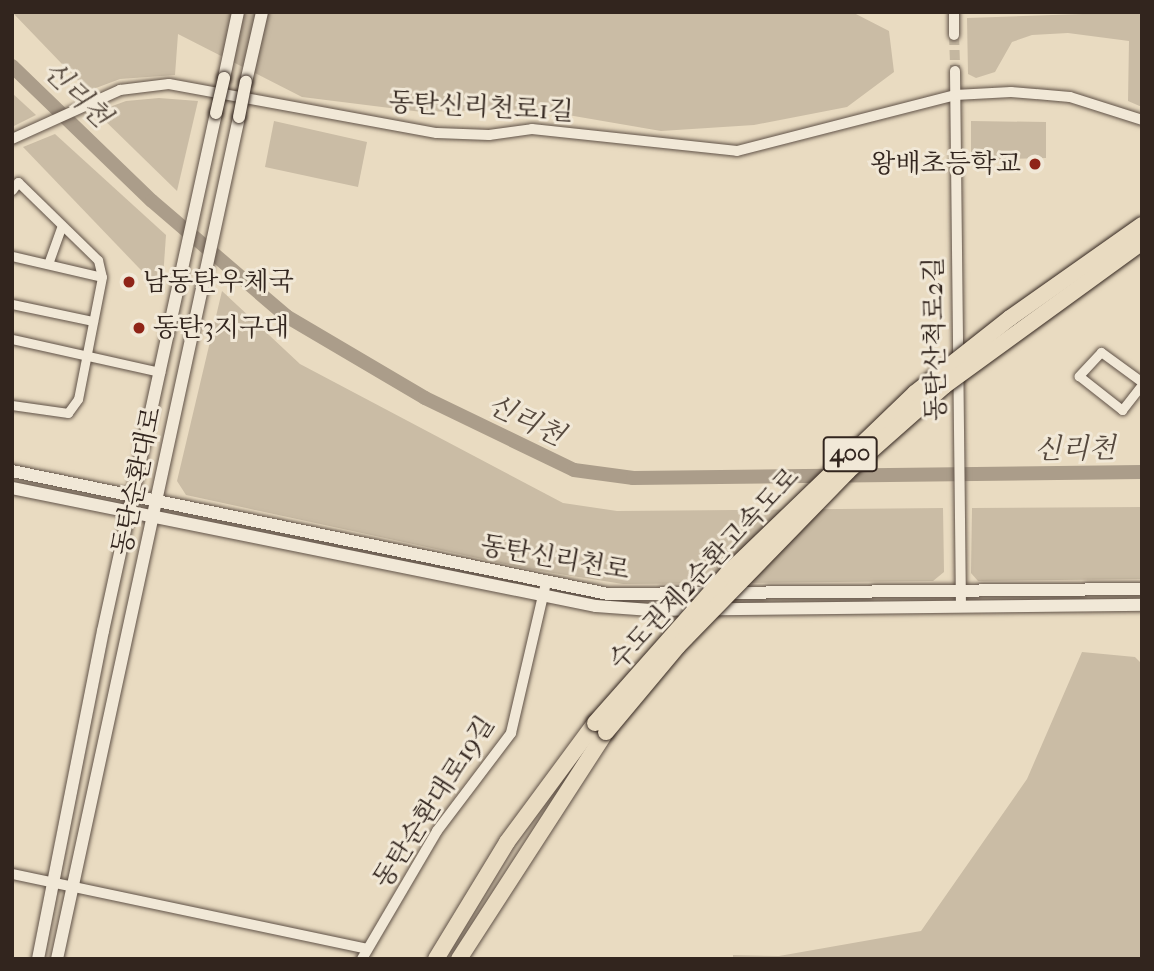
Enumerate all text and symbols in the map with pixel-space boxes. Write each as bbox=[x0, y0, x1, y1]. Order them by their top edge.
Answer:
water label: 신리천 bbox=[36, 54, 118, 134]
street label: 동탄신리천로1길 bbox=[388, 87, 574, 127]
place label: 왕배초등학교 bbox=[870, 148, 1021, 180]
marker: 왕배초등학교 bbox=[1027, 156, 1043, 172]
street label: 동탄산척로2길 bbox=[918, 257, 952, 421]
place label: 남동탄우체국 bbox=[143, 266, 294, 298]
marker: 남동탄우체국 bbox=[121, 274, 137, 290]
place label: 동탄3지구대 bbox=[153, 312, 289, 344]
marker: 동탄3지구대 bbox=[131, 320, 147, 336]
water label: 신리천 bbox=[482, 387, 570, 453]
street label: 동탄순환대로 bbox=[106, 404, 168, 558]
water label: 신리천 bbox=[1034, 431, 1116, 467]
road number: 400 bbox=[822, 434, 878, 475]
street label: 수도권제2순환고속도로 bbox=[602, 462, 806, 676]
street label: 동탄신리천로 bbox=[478, 530, 632, 586]
street label: 동탄순환대로19길 bbox=[367, 710, 501, 894]

